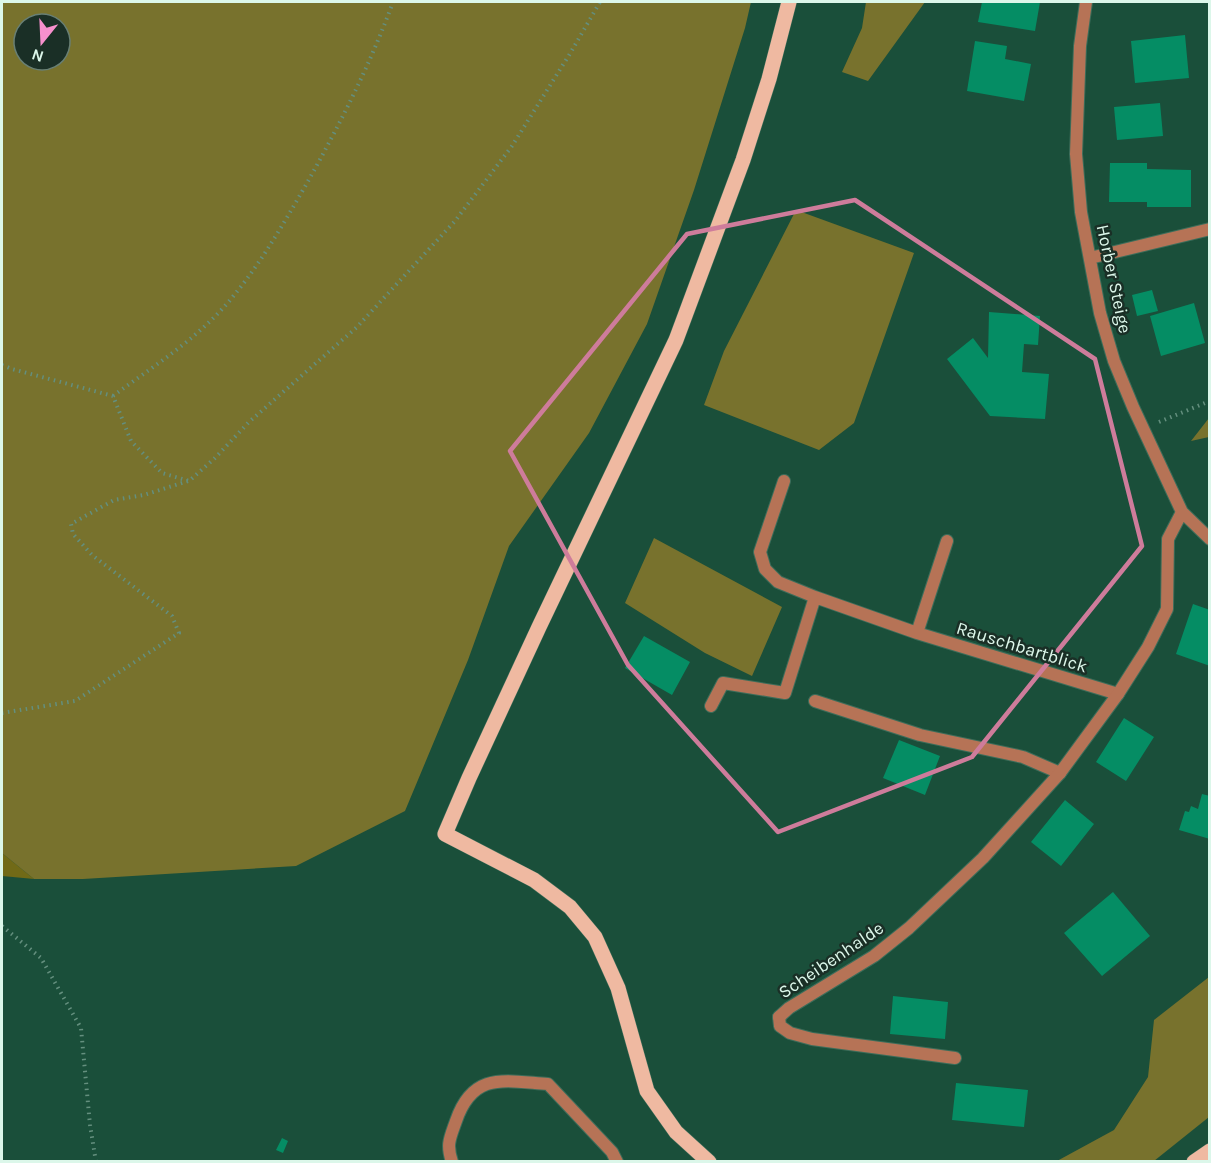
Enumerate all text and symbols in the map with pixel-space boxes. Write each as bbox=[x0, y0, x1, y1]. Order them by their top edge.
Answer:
north arrow bbox=[12, 12, 72, 72]
text: N bbox=[29, 45, 46, 67]
street label: Horber Steige bbox=[1092, 223, 1136, 335]
street label: Rauschbartblick bbox=[954, 617, 1090, 677]
street label: Scheibenhalde bbox=[774, 917, 888, 1003]

